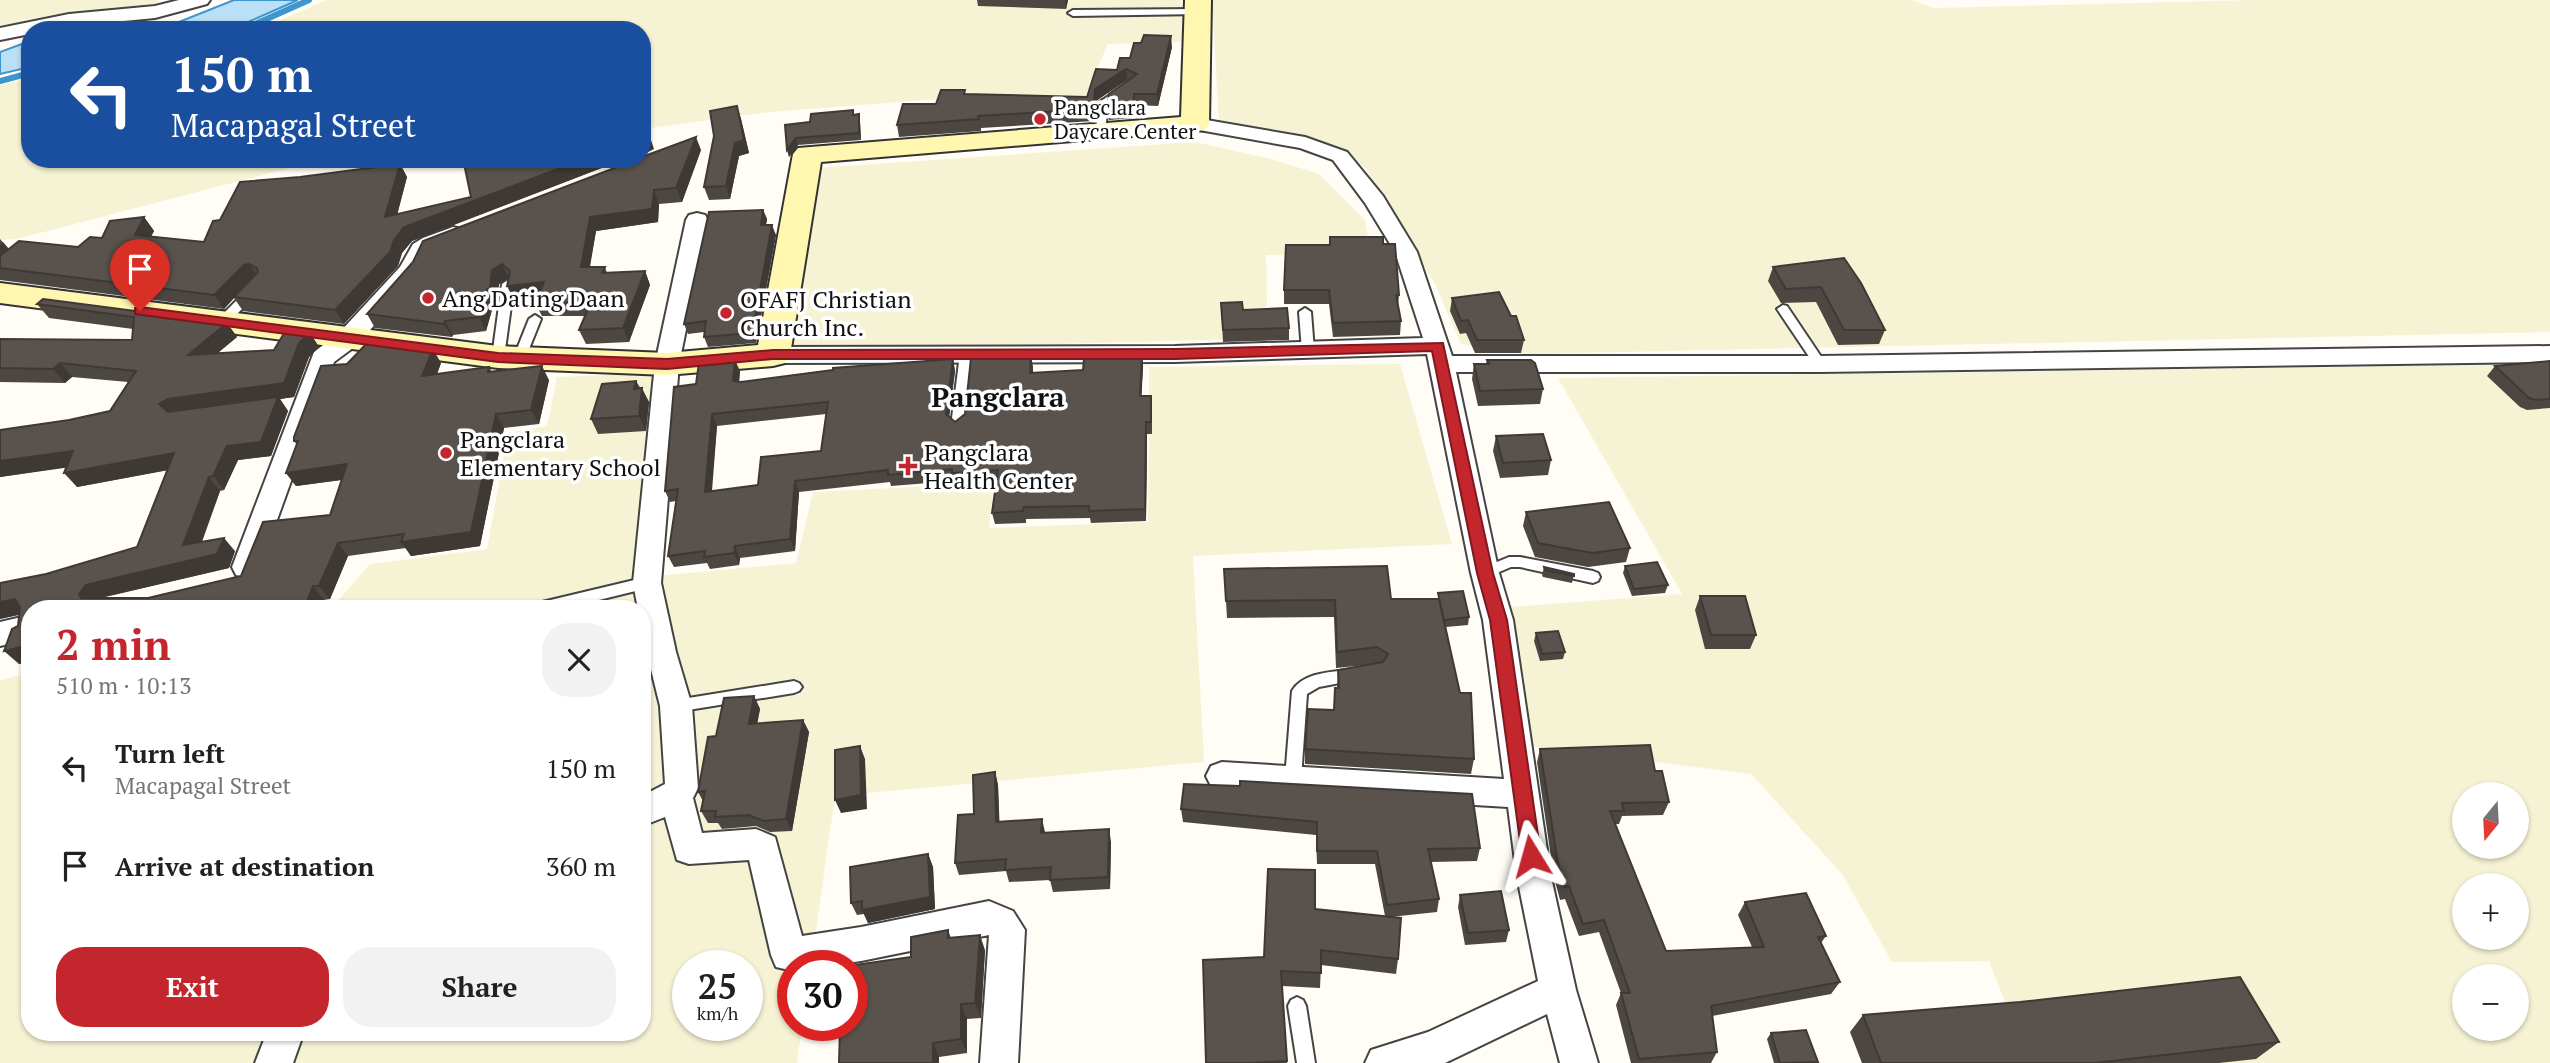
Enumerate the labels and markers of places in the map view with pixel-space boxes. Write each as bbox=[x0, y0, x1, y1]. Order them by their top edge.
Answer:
place label: Pangclara Daycare Center bbox=[1054, 93, 1196, 145]
marker: Pangclara Daycare Center bbox=[1032, 111, 1048, 127]
pin bbox=[110, 239, 170, 311]
place label: Ang Dating Daan bbox=[442, 282, 625, 314]
place label: OFAFJ Christian Church Inc. bbox=[740, 283, 911, 343]
marker: Ang Dating Daan bbox=[420, 290, 436, 306]
marker: OFAFJ Christian Church Inc. bbox=[718, 305, 734, 321]
place label: Pangclara Elementary School bbox=[460, 423, 661, 483]
place label: Pangclara Health Center bbox=[924, 436, 1074, 496]
marker: Pangclara Elementary School bbox=[438, 445, 454, 461]
marker: Pangclara Health Center bbox=[898, 456, 918, 476]

